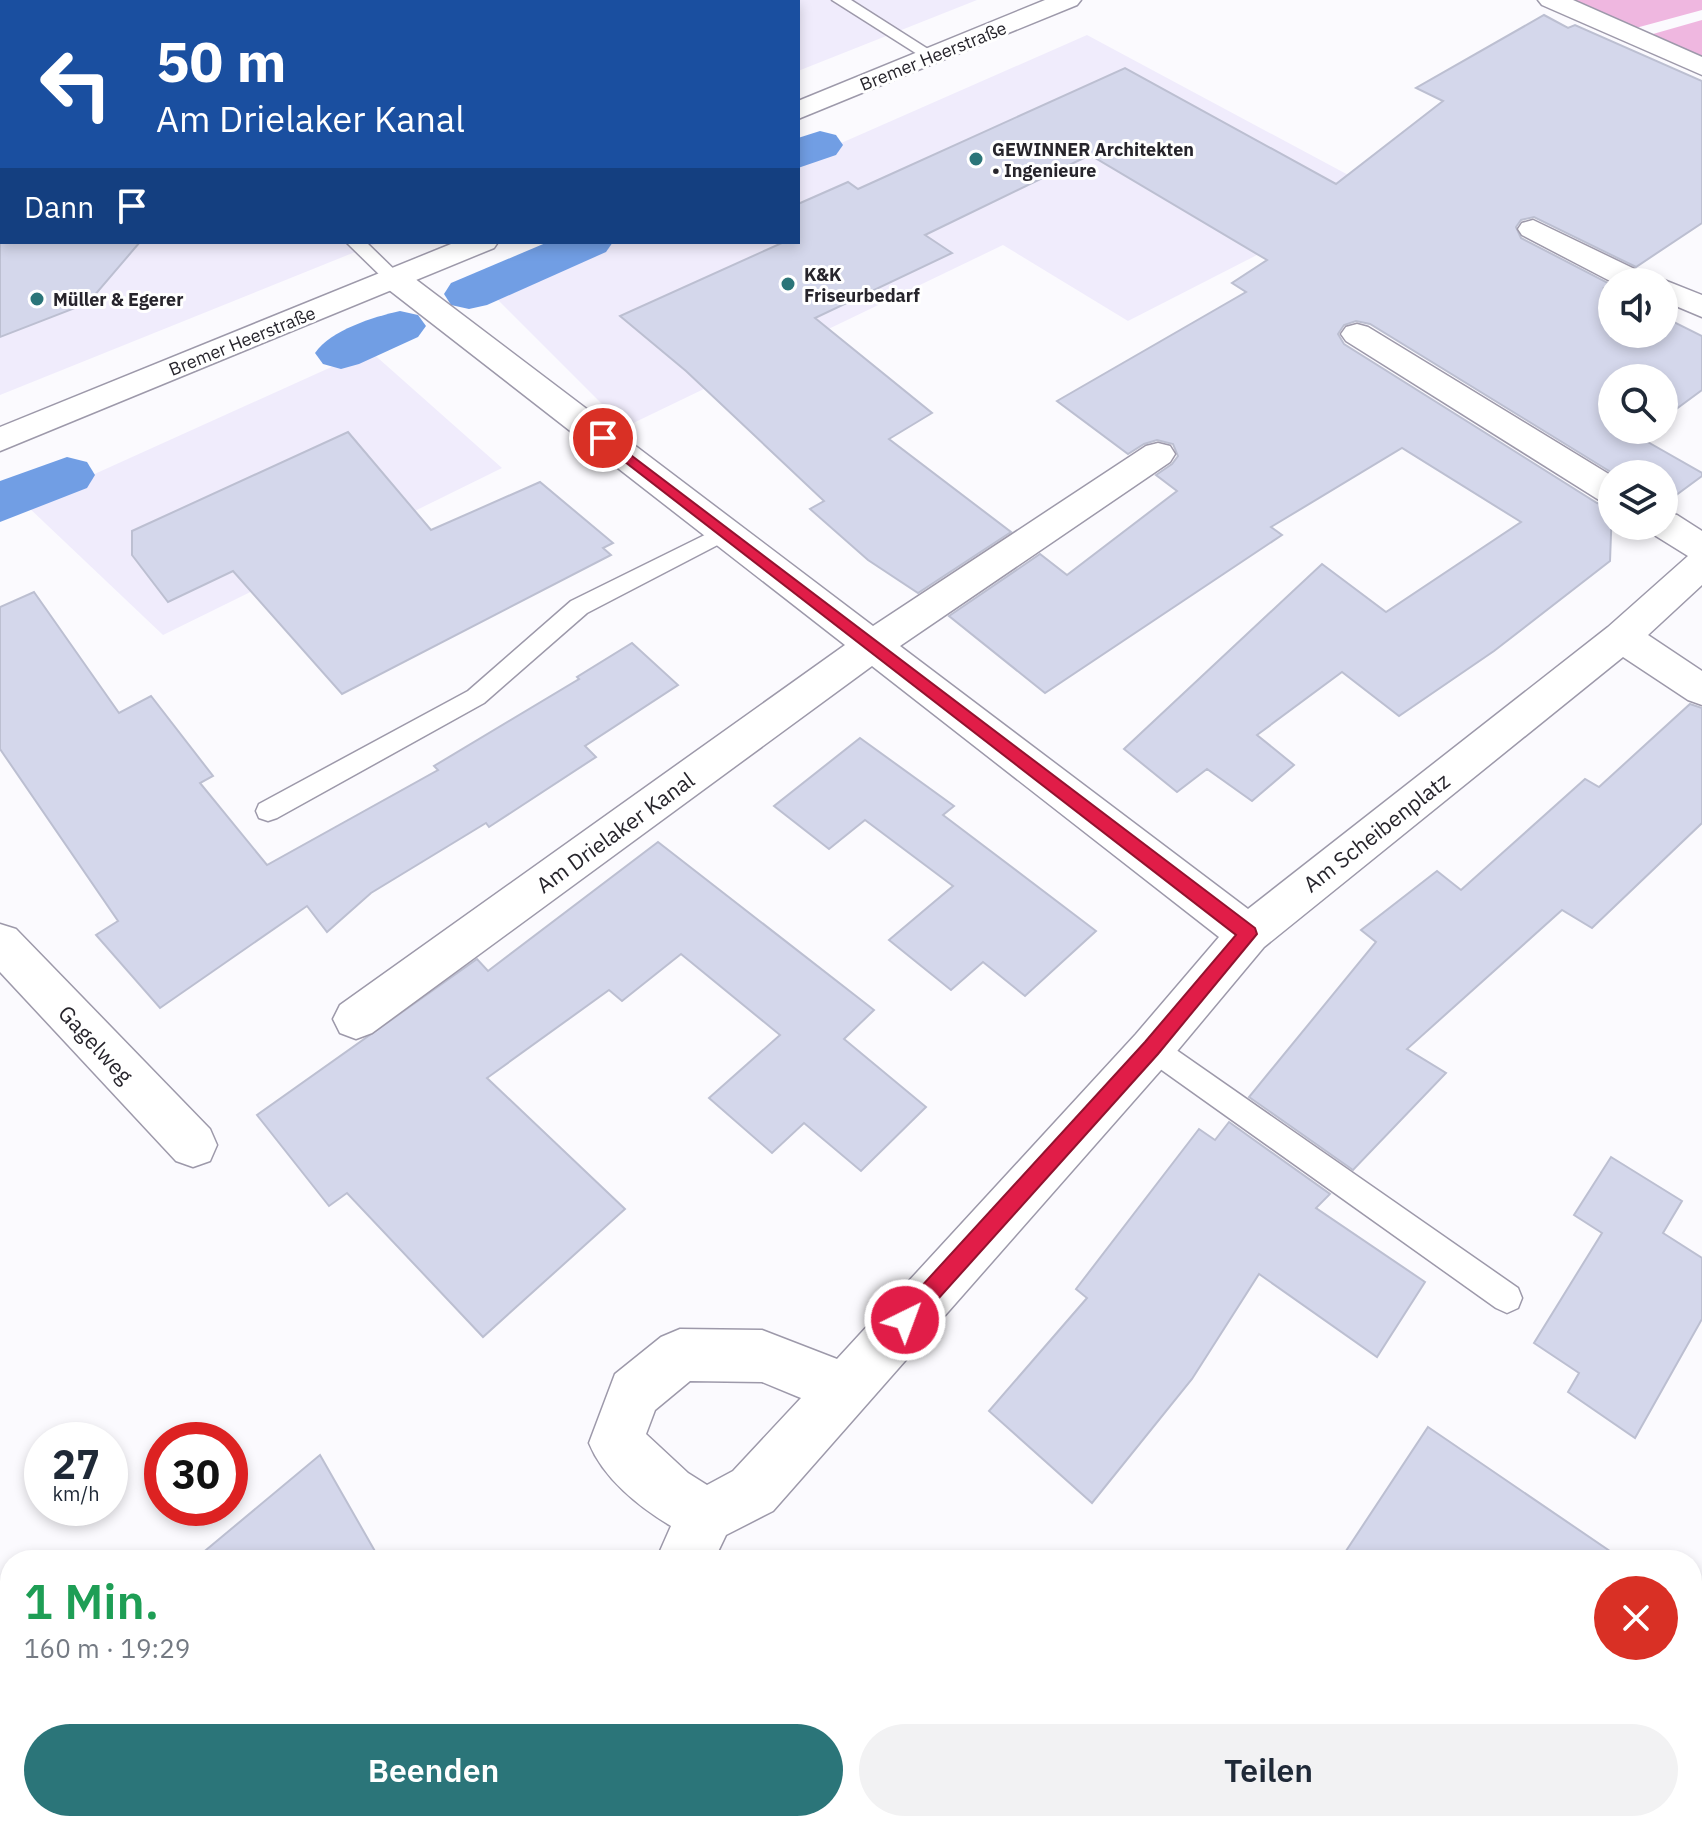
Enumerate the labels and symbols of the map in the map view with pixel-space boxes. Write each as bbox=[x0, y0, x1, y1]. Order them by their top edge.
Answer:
street label: Bremer Heerstraße bbox=[856, 16, 1010, 96]
place label: GEWINNER Architekten • Ingenieure bbox=[992, 138, 1194, 182]
marker: GEWINNER Architekten • Ingenieure bbox=[967, 150, 985, 168]
place label: K&K Friseurbedarf bbox=[804, 263, 920, 307]
marker: K&K Friseurbedarf bbox=[779, 275, 797, 293]
place label: Müller & Egerer bbox=[53, 288, 183, 311]
marker: Müller & Egerer bbox=[28, 290, 46, 308]
street label: Bremer Heerstraße bbox=[165, 301, 319, 381]
pin bbox=[569, 404, 637, 472]
street label: Am Drielaker Kanal bbox=[530, 765, 700, 899]
street label: Am Scheibenplatz bbox=[1297, 766, 1455, 898]
street label: Gagelweg bbox=[52, 999, 140, 1090]
position arrow bbox=[863, 1278, 947, 1362]
speed limit sign: 30 bbox=[144, 1422, 248, 1526]

